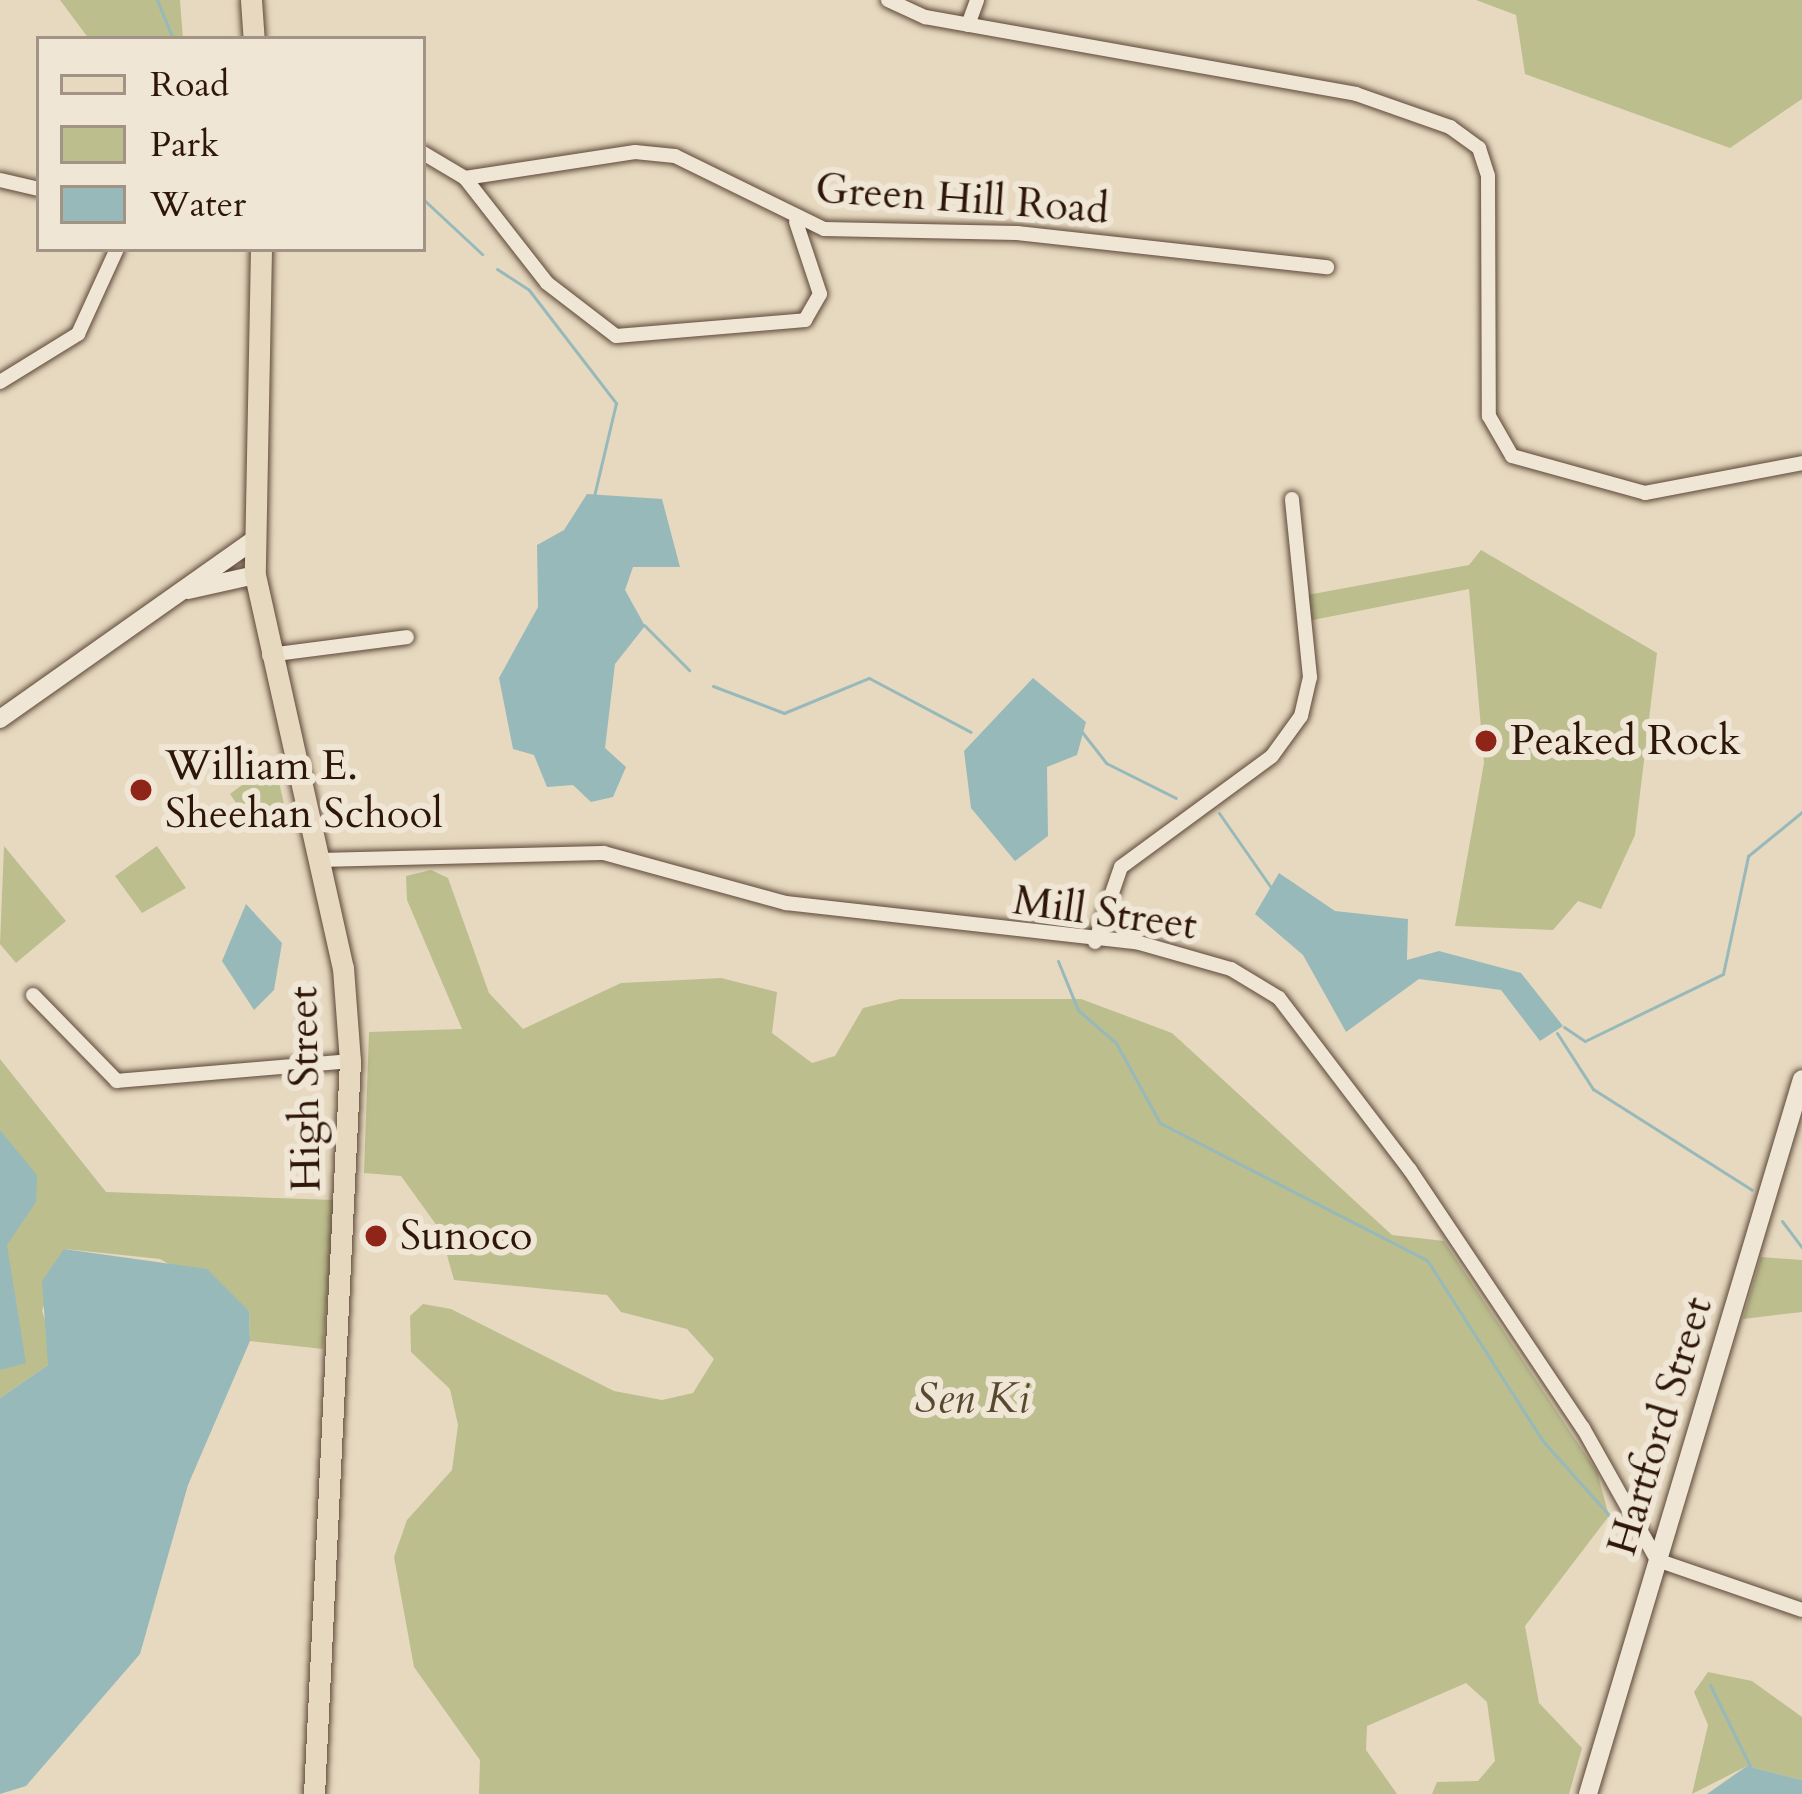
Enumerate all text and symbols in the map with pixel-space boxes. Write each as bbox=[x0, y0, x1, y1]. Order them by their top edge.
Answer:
legend bbox=[36, 36, 426, 252]
text: Road bbox=[150, 60, 229, 109]
text: Park bbox=[150, 120, 219, 169]
street label: Green Hill Road bbox=[814, 164, 1110, 234]
text: Water bbox=[150, 180, 246, 229]
place label: Peaked Rock bbox=[1510, 716, 1741, 766]
marker: Peaked Rock bbox=[1473, 728, 1499, 754]
place label: William E. Sheehan School bbox=[165, 741, 443, 840]
marker: William E. Sheehan School bbox=[128, 777, 154, 803]
street label: Mill Street bbox=[1010, 875, 1200, 951]
street label: High Street bbox=[278, 986, 332, 1192]
place label: Sunoco bbox=[400, 1211, 533, 1261]
marker: Sunoco bbox=[363, 1223, 389, 1249]
street label: Hartford Street bbox=[1597, 1291, 1723, 1561]
park label: Sen Ki bbox=[915, 1374, 1029, 1424]

